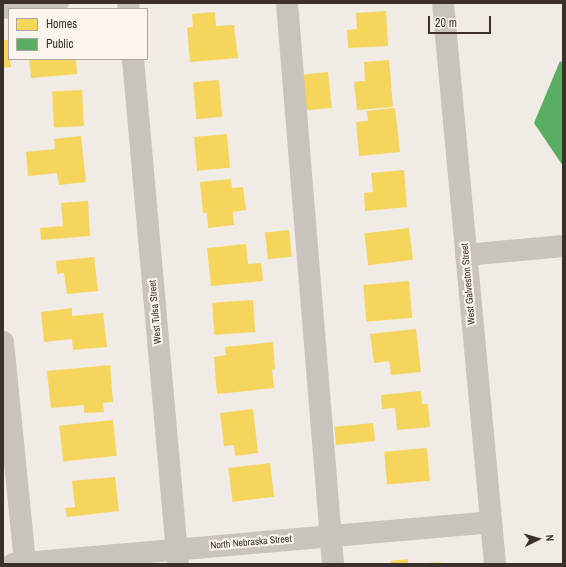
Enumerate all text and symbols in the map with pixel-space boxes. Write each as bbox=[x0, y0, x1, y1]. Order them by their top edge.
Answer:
legend bbox=[8, 8, 148, 60]
scale bar bbox=[430, 8, 493, 34]
text: 20 m bbox=[435, 15, 457, 31]
text: Homes bbox=[46, 16, 77, 32]
text: Public bbox=[46, 36, 73, 52]
street label: West Galveston Street bbox=[458, 243, 478, 325]
street label: West Tulsa Street bbox=[146, 279, 164, 345]
north arrow bbox=[518, 519, 558, 559]
street label: North Nebraska Street bbox=[210, 532, 292, 552]
text: N bbox=[543, 534, 557, 542]

